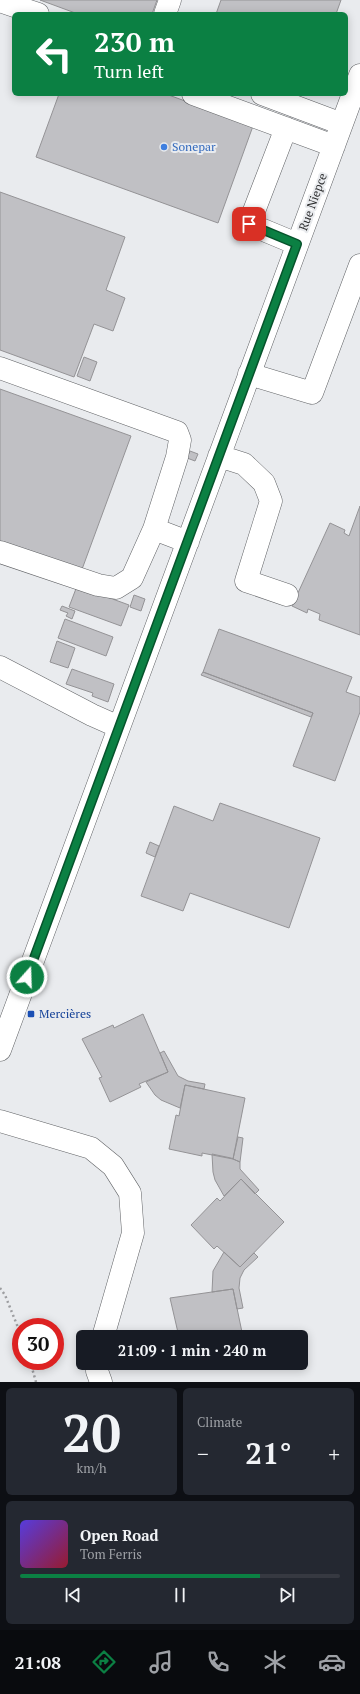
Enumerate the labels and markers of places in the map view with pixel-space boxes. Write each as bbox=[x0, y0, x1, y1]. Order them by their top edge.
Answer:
place label: Sonepar bbox=[172, 139, 216, 154]
marker: Sonepar bbox=[159, 142, 169, 152]
pin bbox=[232, 207, 266, 241]
place label: Mercières bbox=[39, 1006, 91, 1021]
marker: Mercières bbox=[26, 1009, 36, 1019]

